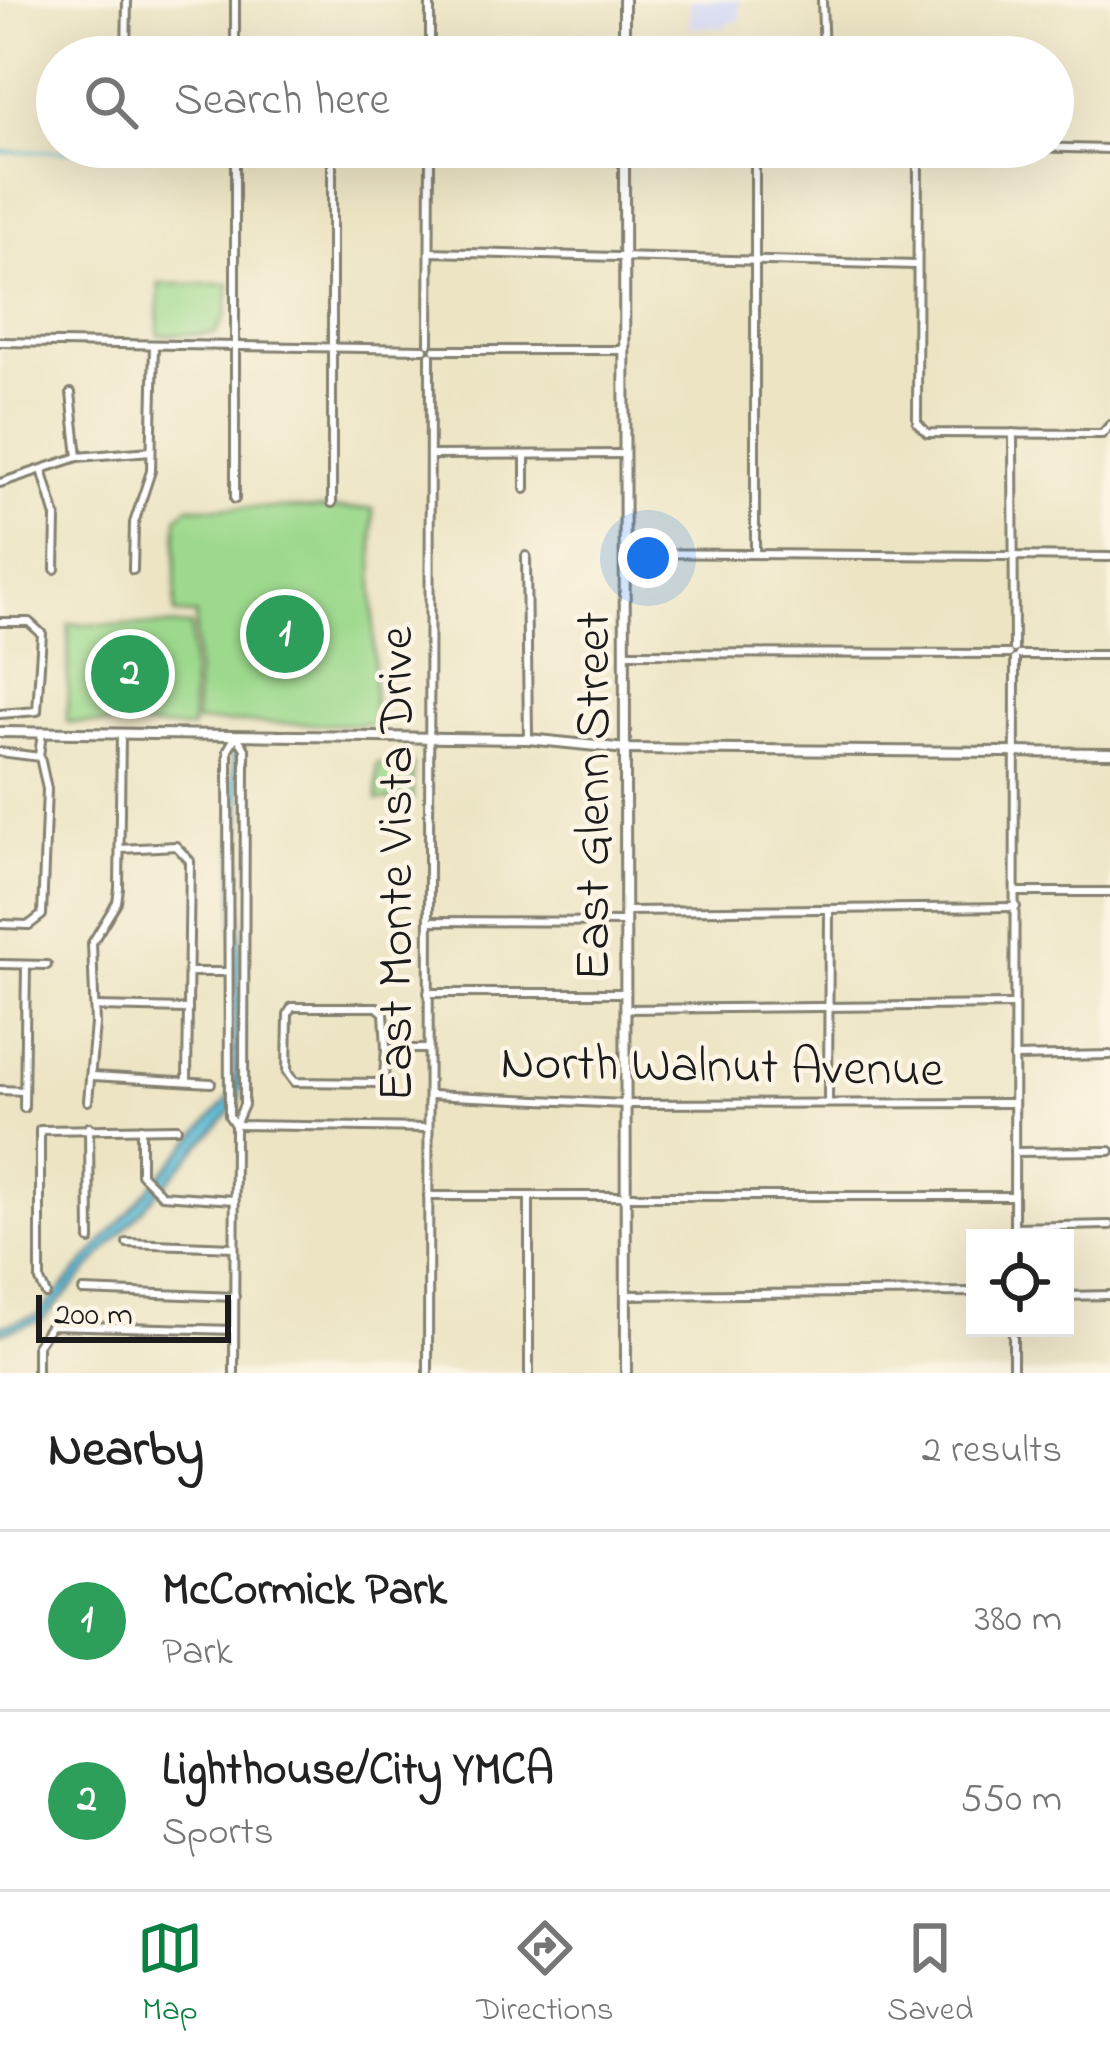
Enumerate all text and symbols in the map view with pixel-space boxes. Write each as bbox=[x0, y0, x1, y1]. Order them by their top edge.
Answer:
search box bbox=[36, 36, 1074, 168]
icon: search bbox=[78, 69, 144, 135]
text: Search here bbox=[174, 69, 390, 135]
your location bbox=[618, 528, 678, 588]
pin: 1 bbox=[246, 589, 324, 679]
street label: East Glenn Street bbox=[558, 611, 633, 981]
street label: East Monte Vista Drive bbox=[361, 626, 436, 1102]
pin: 2 bbox=[91, 629, 169, 719]
street label: North Walnut Avenue bbox=[500, 1027, 944, 1110]
map controls bbox=[966, 1229, 1074, 1337]
button: locate bbox=[966, 1229, 1074, 1337]
scale bar bbox=[36, 1289, 231, 1342]
text: 200 m bbox=[54, 1292, 133, 1340]
text: Nearby bbox=[48, 1414, 204, 1489]
text: 2 results bbox=[922, 1423, 1062, 1480]
text: McCormick Park bbox=[162, 1559, 447, 1625]
text: 1 bbox=[81, 1592, 93, 1649]
text: 380 m bbox=[974, 1592, 1062, 1649]
text: Park bbox=[162, 1625, 232, 1682]
text: Lighthouse/City YMCA bbox=[162, 1739, 554, 1805]
text: 2 bbox=[77, 1772, 97, 1829]
text: 550 m bbox=[961, 1772, 1062, 1829]
text: Sports bbox=[162, 1805, 274, 1862]
tab: Map bbox=[137, 1915, 203, 2035]
tab: Directions bbox=[476, 1915, 614, 2035]
tab: Saved bbox=[887, 1915, 973, 2035]

